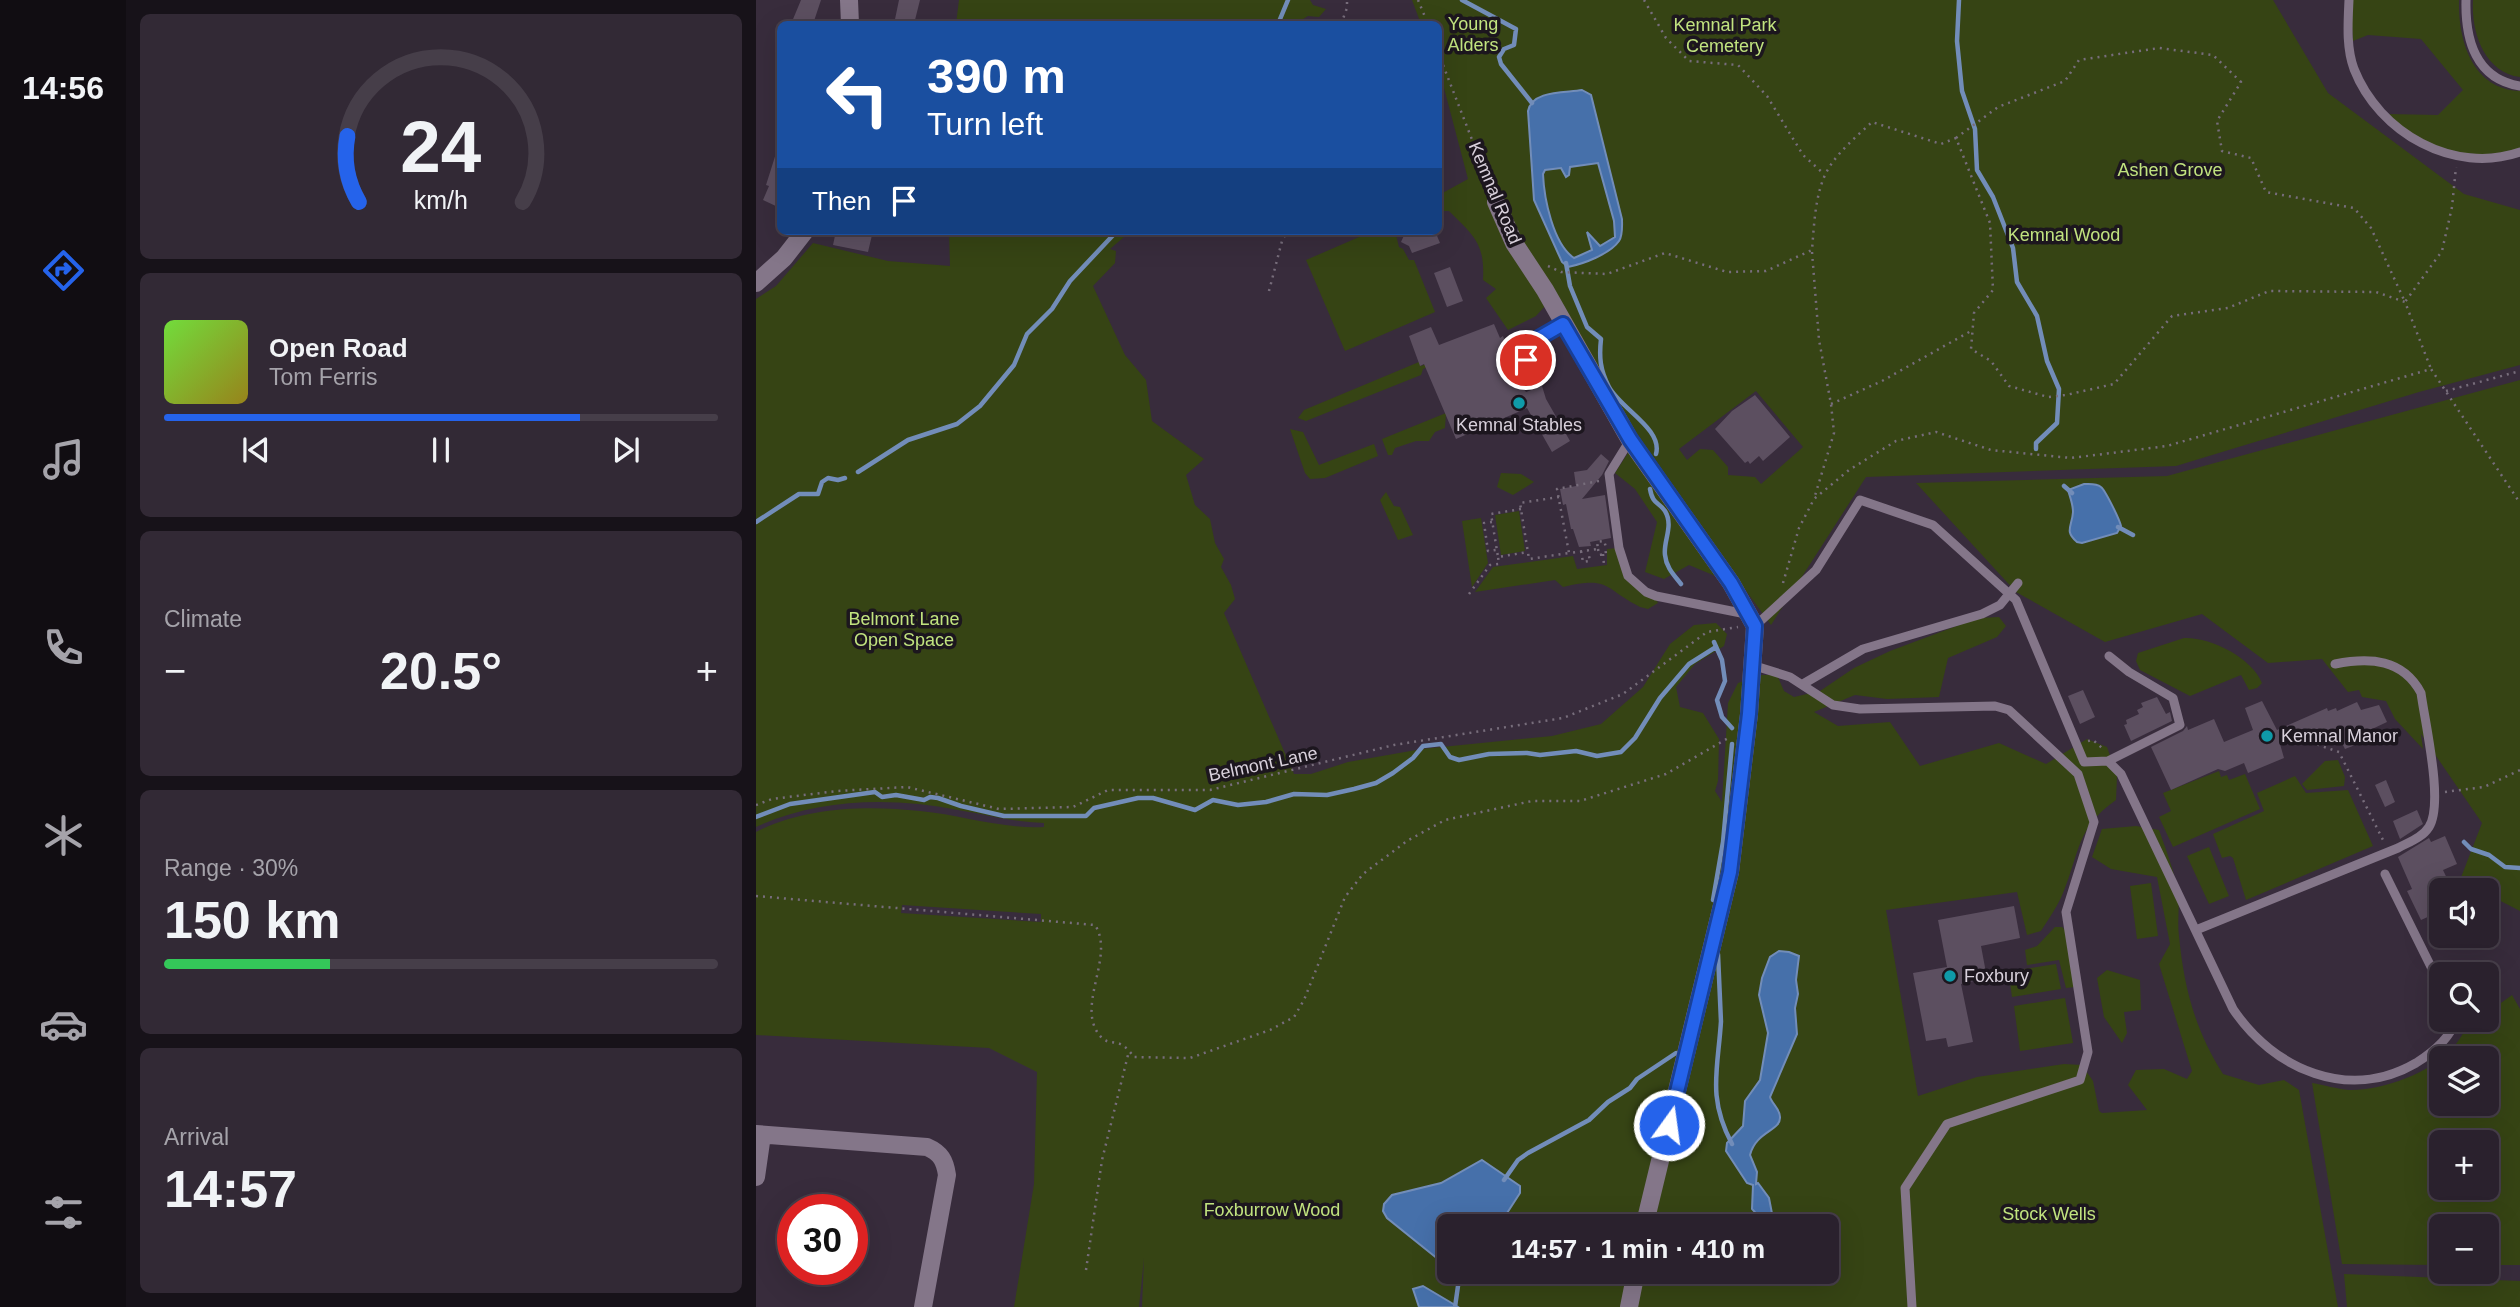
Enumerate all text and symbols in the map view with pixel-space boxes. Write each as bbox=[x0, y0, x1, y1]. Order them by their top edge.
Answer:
park label: Young Alders bbox=[1447, 14, 1499, 55]
park label: Kemnal Park Cemetery bbox=[1673, 15, 1778, 56]
icon: left bbox=[812, 49, 903, 140]
text: 390 m bbox=[927, 49, 1066, 103]
text: 14:56 bbox=[22, 70, 104, 106]
text: Turn left bbox=[927, 106, 1043, 142]
text: 24 bbox=[401, 107, 482, 188]
street label: Kemnal Road bbox=[1464, 139, 1526, 247]
park label: Ashen Grove bbox=[2117, 160, 2223, 180]
icon: arrive bbox=[885, 182, 923, 220]
text: km/h bbox=[414, 186, 468, 214]
text: Then bbox=[812, 186, 871, 216]
park label: Kemnal Wood bbox=[2008, 225, 2120, 245]
icon: directions bbox=[39, 246, 88, 295]
pin bbox=[1496, 330, 1556, 390]
text: Open Road bbox=[269, 333, 408, 363]
icon: arrive bbox=[1507, 341, 1545, 379]
text: Tom Ferris bbox=[269, 364, 378, 390]
marker: Kemnal Stables bbox=[1511, 395, 1527, 411]
place label: Kemnal Stables bbox=[1456, 415, 1582, 435]
icon: previous bbox=[237, 431, 275, 469]
icon: pause bbox=[422, 431, 460, 469]
icon: next bbox=[607, 431, 645, 469]
icon: music bbox=[39, 435, 88, 484]
text: Climate bbox=[164, 606, 242, 632]
park label: Belmont Lane Open Space bbox=[848, 609, 960, 650]
icon: phone bbox=[39, 623, 88, 672]
text: 20.5° bbox=[380, 642, 502, 700]
text: − bbox=[164, 650, 186, 692]
text: + bbox=[696, 650, 718, 692]
place label: Kemnal Manor bbox=[2281, 726, 2398, 746]
marker: Kemnal Manor bbox=[2259, 728, 2275, 744]
street label: Belmont Lane bbox=[1207, 743, 1319, 785]
icon: climate bbox=[39, 811, 88, 860]
text: Range · 30% bbox=[164, 855, 298, 881]
map controls bbox=[2429, 878, 2499, 1284]
button: sound bbox=[2429, 878, 2499, 948]
text: 150 km bbox=[164, 891, 340, 949]
button: search bbox=[2429, 962, 2499, 1032]
place label: Foxbury bbox=[1964, 966, 2029, 986]
marker: Foxbury bbox=[1942, 968, 1958, 984]
icon: car bbox=[39, 1000, 88, 1049]
button: layers bbox=[2429, 1046, 2499, 1116]
position arrow bbox=[1632, 1088, 1706, 1162]
text: Arrival bbox=[164, 1124, 229, 1150]
button: + bbox=[2429, 1130, 2499, 1200]
text: 14:57 bbox=[164, 1160, 297, 1218]
icon: filters bbox=[39, 1188, 88, 1237]
speed limit sign: 30 bbox=[777, 1194, 868, 1285]
park label: Foxburrow Wood bbox=[1204, 1200, 1340, 1220]
park label: Stock Wells bbox=[2002, 1204, 2096, 1224]
button: − bbox=[2429, 1214, 2499, 1284]
text: 14:57 · 1 min · 410 m bbox=[1511, 1234, 1765, 1264]

